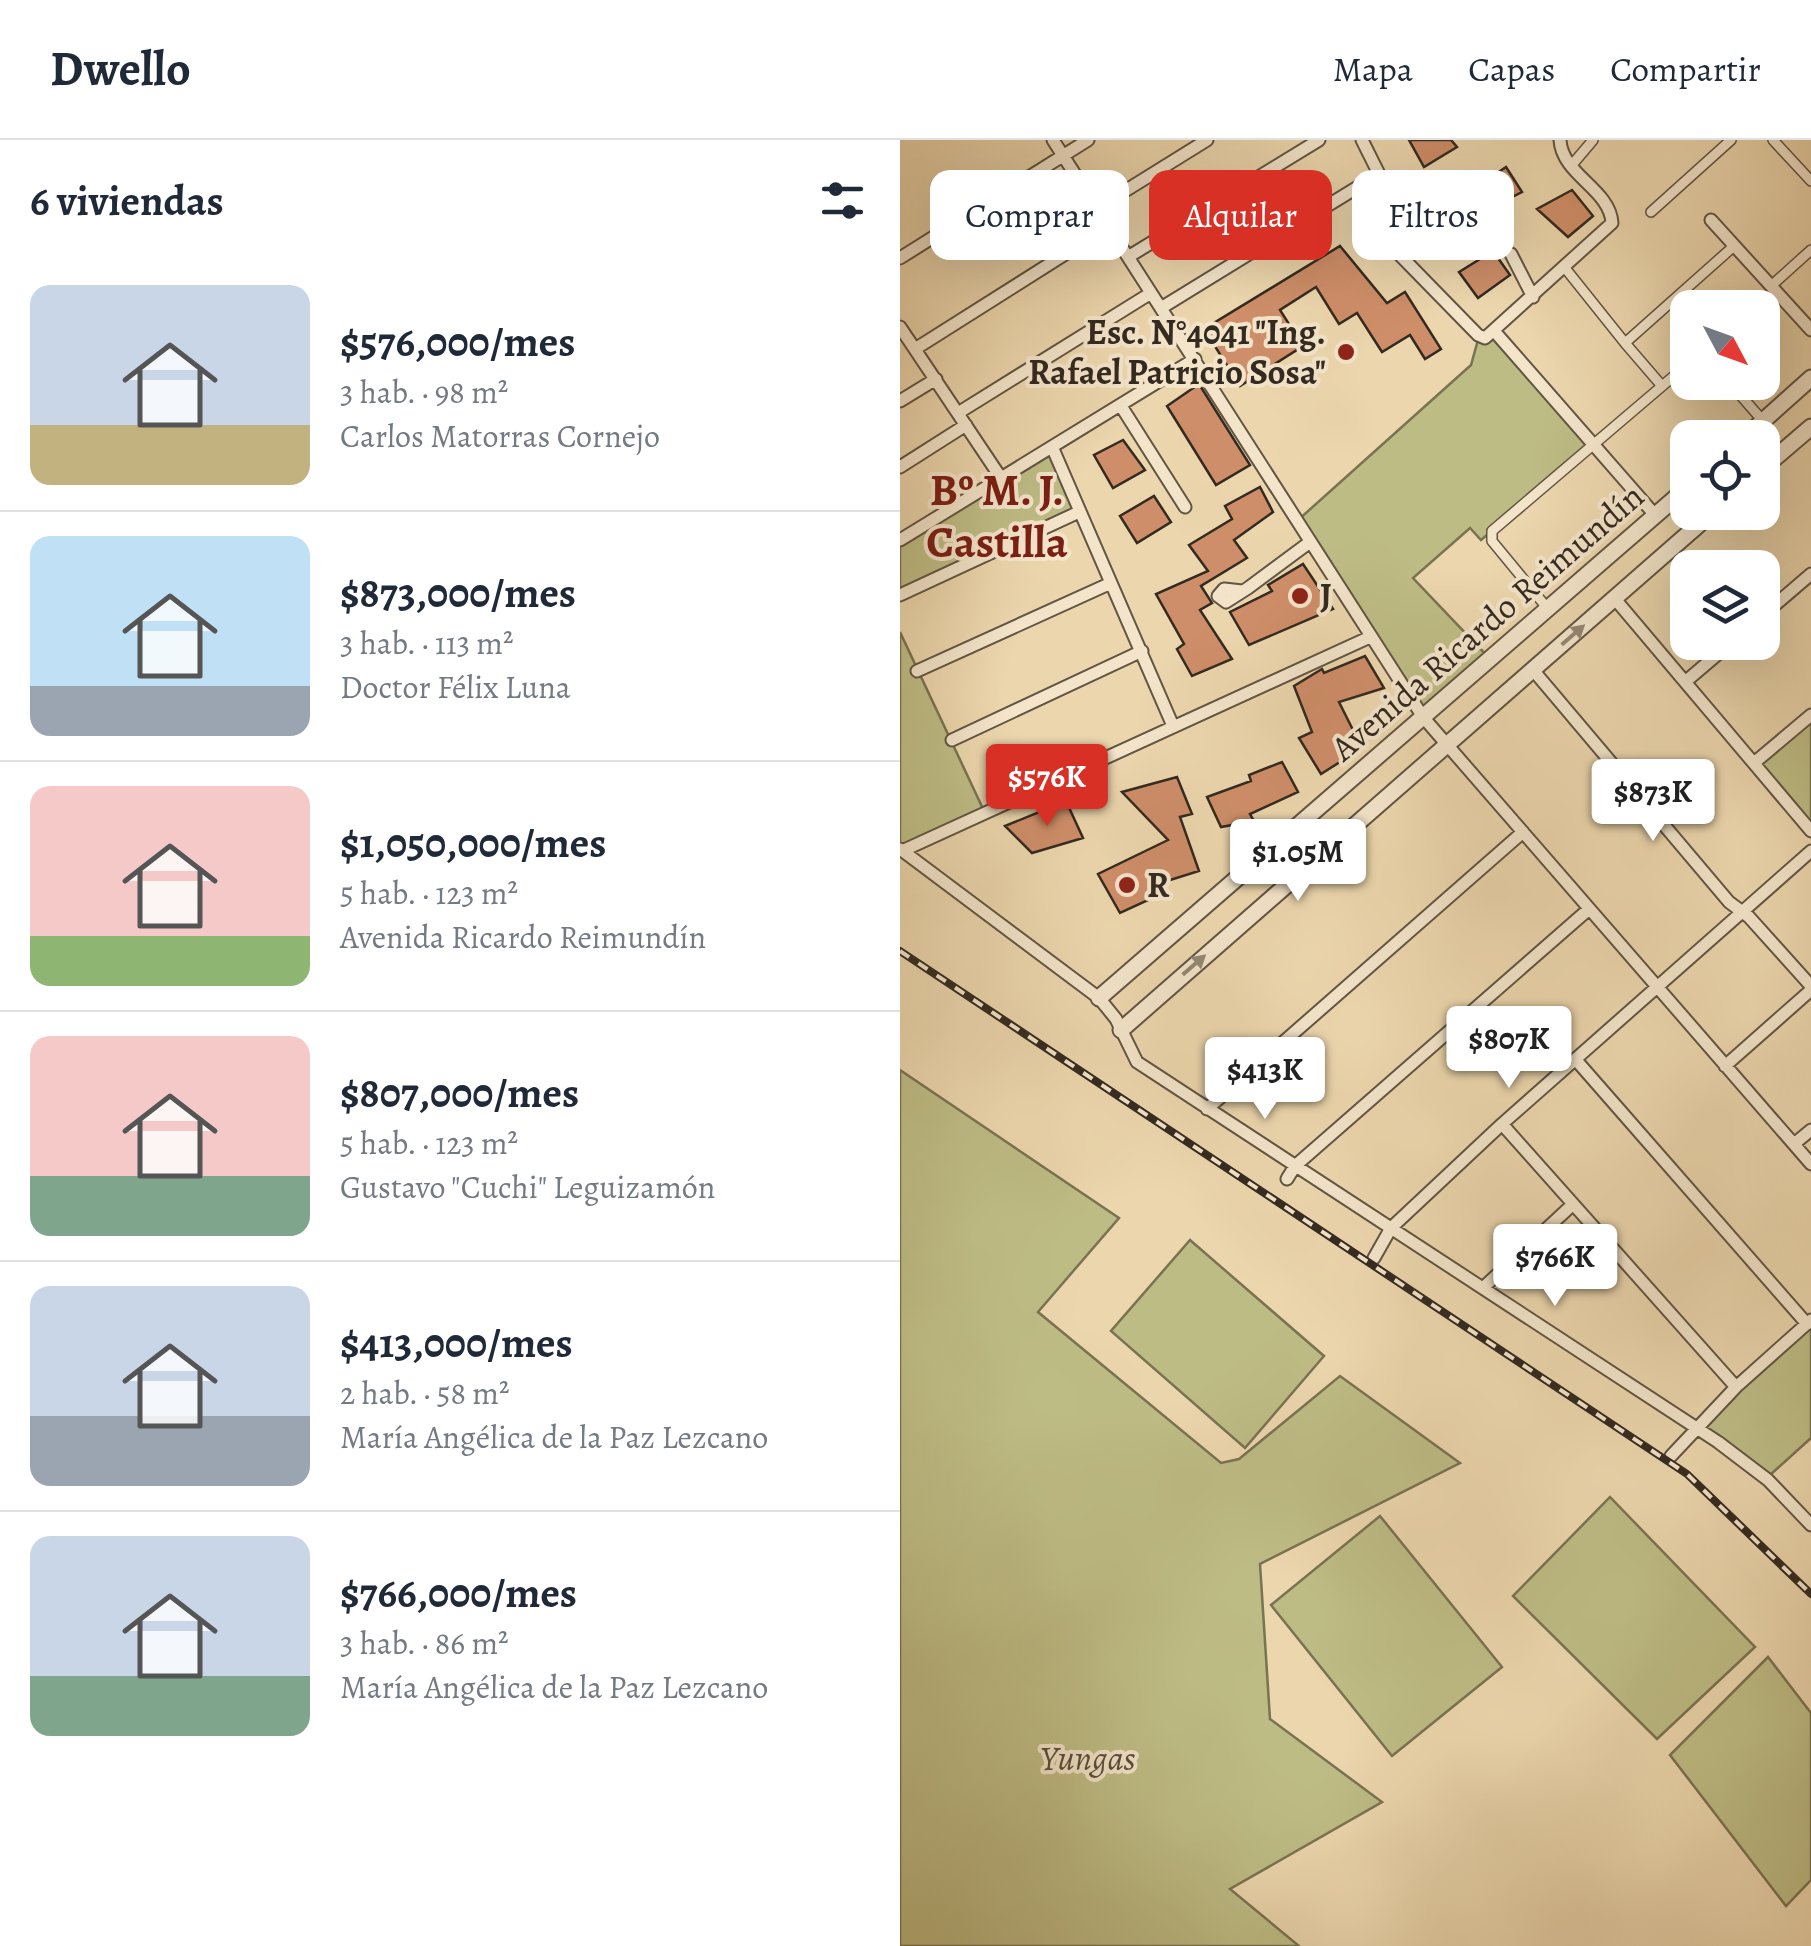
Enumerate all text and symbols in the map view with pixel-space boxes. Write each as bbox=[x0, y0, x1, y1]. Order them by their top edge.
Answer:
text: Dwello bbox=[50, 36, 191, 102]
text: Mapa bbox=[1333, 45, 1413, 93]
text: Capas bbox=[1468, 45, 1555, 93]
text: Compartir bbox=[1610, 45, 1761, 93]
chip: Comprar bbox=[930, 170, 1129, 260]
chip: Alquilar bbox=[1149, 170, 1332, 260]
chip: Filtros bbox=[1352, 170, 1514, 260]
text: 6 viviendas bbox=[30, 172, 224, 229]
icon: filters bbox=[815, 173, 870, 228]
north arrow bbox=[1670, 290, 1780, 400]
map controls bbox=[1670, 290, 1780, 660]
place label: Esc. N°4041 "Ing. Rafael Patricio Sosa" bbox=[1028, 308, 1326, 396]
text: $576,000/mes bbox=[340, 313, 575, 370]
icon: home bbox=[110, 325, 230, 445]
marker: Esc. N°4041 "Ing. Rafael Patricio Sosa" bbox=[1335, 341, 1357, 363]
text: 3 hab. · 98 m² bbox=[340, 370, 508, 414]
text: Carlos Matorras Cornejo bbox=[340, 414, 660, 458]
button: locate bbox=[1670, 420, 1780, 530]
district label: Bº M. J. Castilla bbox=[926, 459, 1068, 573]
street label: Avenida Ricardo Reimundín bbox=[1319, 473, 1654, 772]
button: layers bbox=[1670, 550, 1780, 660]
text: $873,000/mes bbox=[340, 564, 576, 621]
place label: J bbox=[1320, 572, 1332, 620]
icon: home bbox=[110, 576, 230, 696]
marker: J bbox=[1289, 585, 1311, 607]
text: 3 hab. · 113 m² bbox=[340, 621, 513, 665]
one-way arrow bbox=[1560, 625, 1585, 647]
text: Doctor Félix Luna bbox=[340, 665, 571, 709]
pin: $576K bbox=[977, 744, 1117, 829]
text: $576K bbox=[1008, 754, 1086, 798]
pin: $873K bbox=[1583, 759, 1723, 844]
text: $873K bbox=[1614, 769, 1692, 813]
text: $1,050,000/mes bbox=[340, 814, 606, 871]
pin: $1.05M bbox=[1217, 819, 1379, 904]
icon: home bbox=[110, 826, 230, 946]
text: $1.05M bbox=[1252, 829, 1344, 873]
place label: R bbox=[1147, 861, 1170, 909]
text: 5 hab. · 123 m² bbox=[340, 871, 518, 915]
marker: R bbox=[1116, 874, 1138, 896]
text: Avenida Ricardo Reimundín bbox=[340, 915, 706, 959]
one-way arrow bbox=[1181, 955, 1206, 977]
pin: $807K bbox=[1439, 1006, 1579, 1091]
text: $807K bbox=[1468, 1016, 1550, 1060]
pin: $413K bbox=[1195, 1037, 1335, 1122]
text: $413K bbox=[1227, 1047, 1303, 1091]
text: $807,000/mes bbox=[340, 1064, 579, 1121]
icon: home bbox=[110, 1076, 230, 1196]
text: 5 hab. · 123 m² bbox=[340, 1121, 518, 1165]
text: Gustavo "Cuchi" Leguizamón bbox=[340, 1165, 715, 1209]
pin: $766K bbox=[1485, 1224, 1625, 1309]
text: $766K bbox=[1515, 1234, 1595, 1278]
text: $413,000/mes bbox=[340, 1314, 573, 1371]
icon: home bbox=[110, 1326, 230, 1446]
text: 2 hab. · 58 m² bbox=[340, 1371, 509, 1415]
text: María Angélica de la Paz Lezcano bbox=[340, 1415, 768, 1459]
text: $766,000/mes bbox=[340, 1564, 577, 1621]
icon: home bbox=[110, 1576, 230, 1696]
text: 3 hab. · 86 m² bbox=[340, 1621, 509, 1665]
text: María Angélica de la Paz Lezcano bbox=[340, 1665, 768, 1709]
park label: Yungas bbox=[1041, 1734, 1136, 1782]

